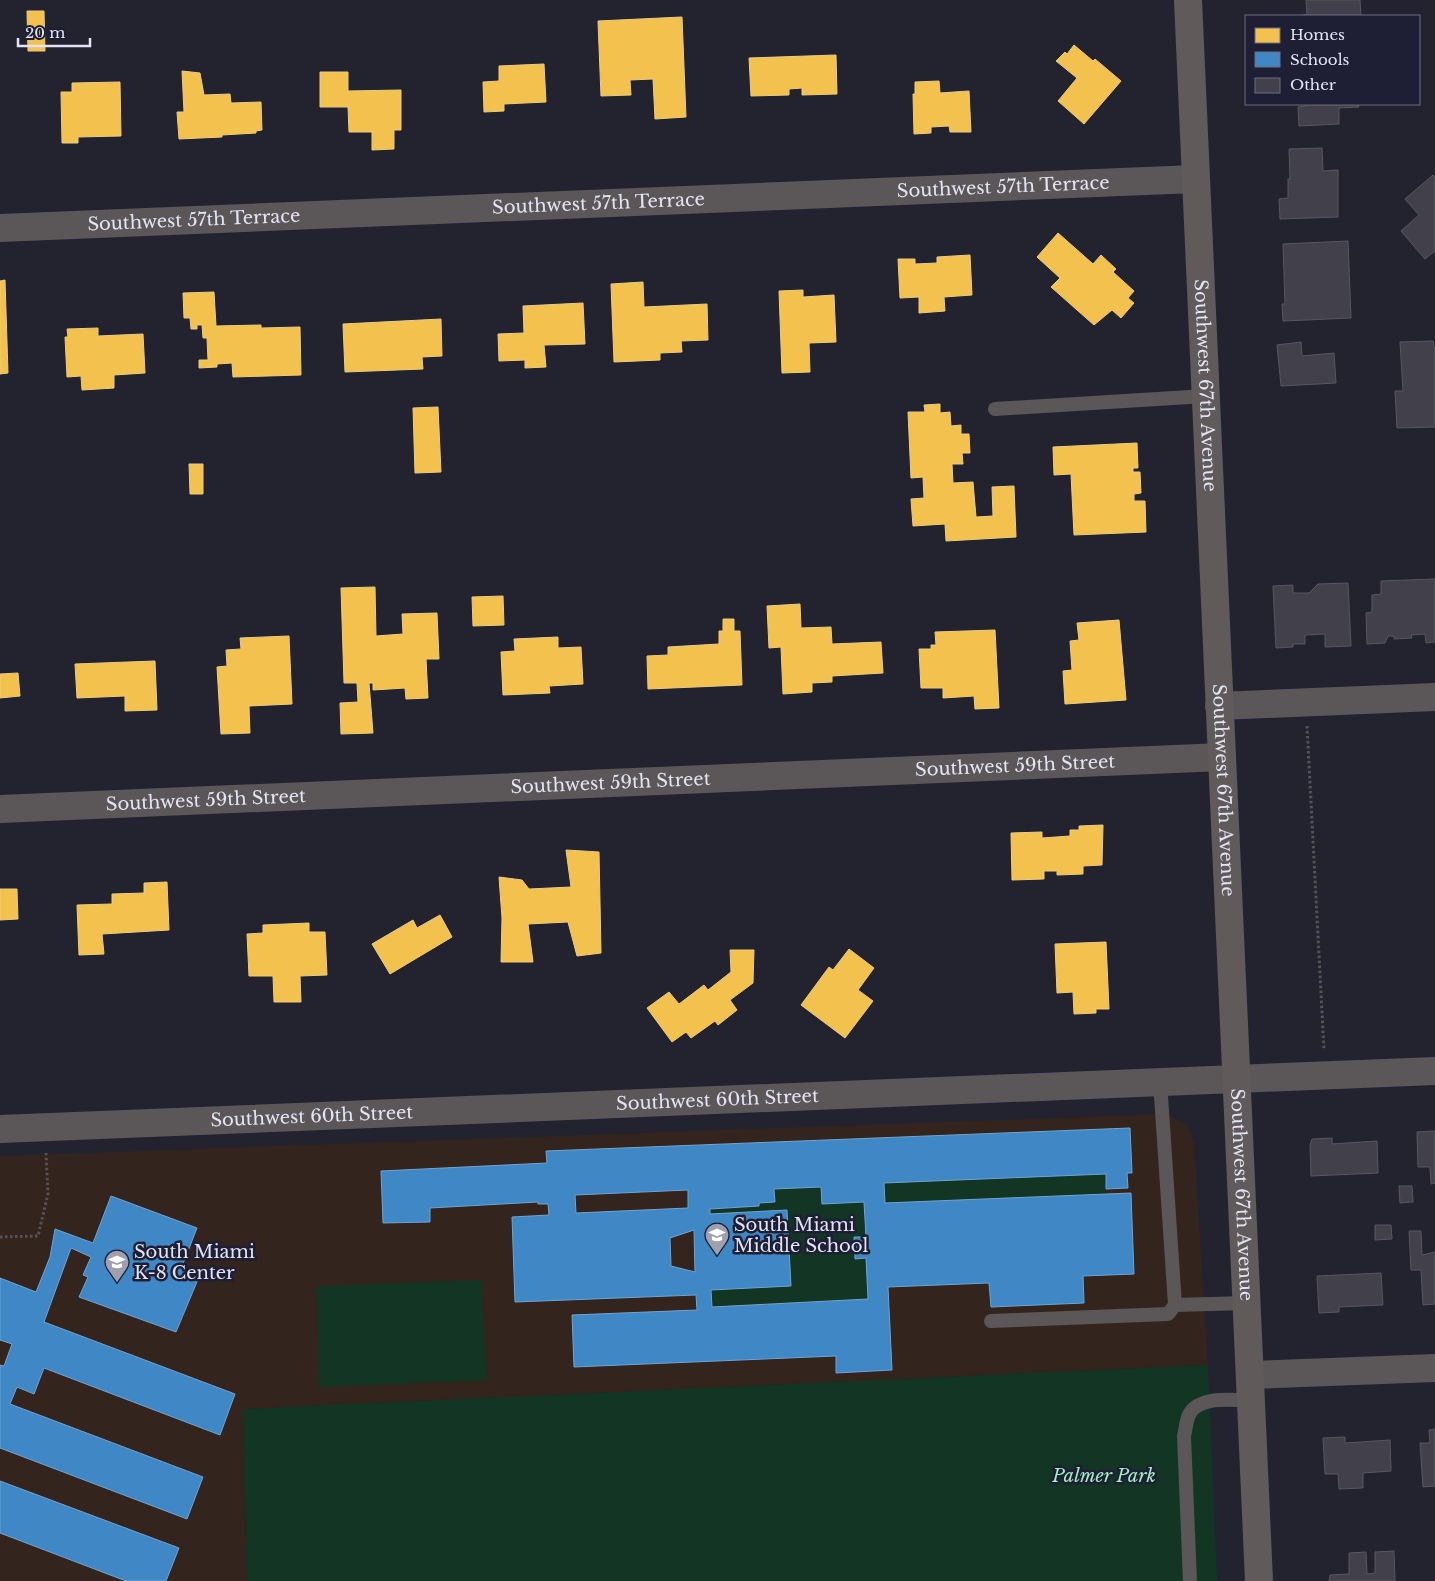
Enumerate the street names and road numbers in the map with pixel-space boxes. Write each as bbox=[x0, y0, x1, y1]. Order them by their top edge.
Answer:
street label: Southwest 57th Terrace bbox=[896, 172, 1110, 202]
street label: Southwest 57th Terrace bbox=[492, 188, 705, 219]
street label: Southwest 57th Terrace bbox=[87, 205, 301, 235]
street label: Southwest 67th Avenue bbox=[1190, 279, 1221, 492]
street label: Southwest 67th Avenue bbox=[1208, 683, 1239, 897]
street label: Southwest 59th Street bbox=[915, 751, 1116, 781]
street label: Southwest 59th Street bbox=[510, 768, 711, 798]
street label: Southwest 59th Street bbox=[105, 785, 306, 815]
street label: Southwest 60th Street bbox=[616, 1085, 819, 1115]
street label: Southwest 67th Avenue bbox=[1226, 1088, 1257, 1302]
street label: Southwest 60th Street bbox=[210, 1101, 414, 1131]

